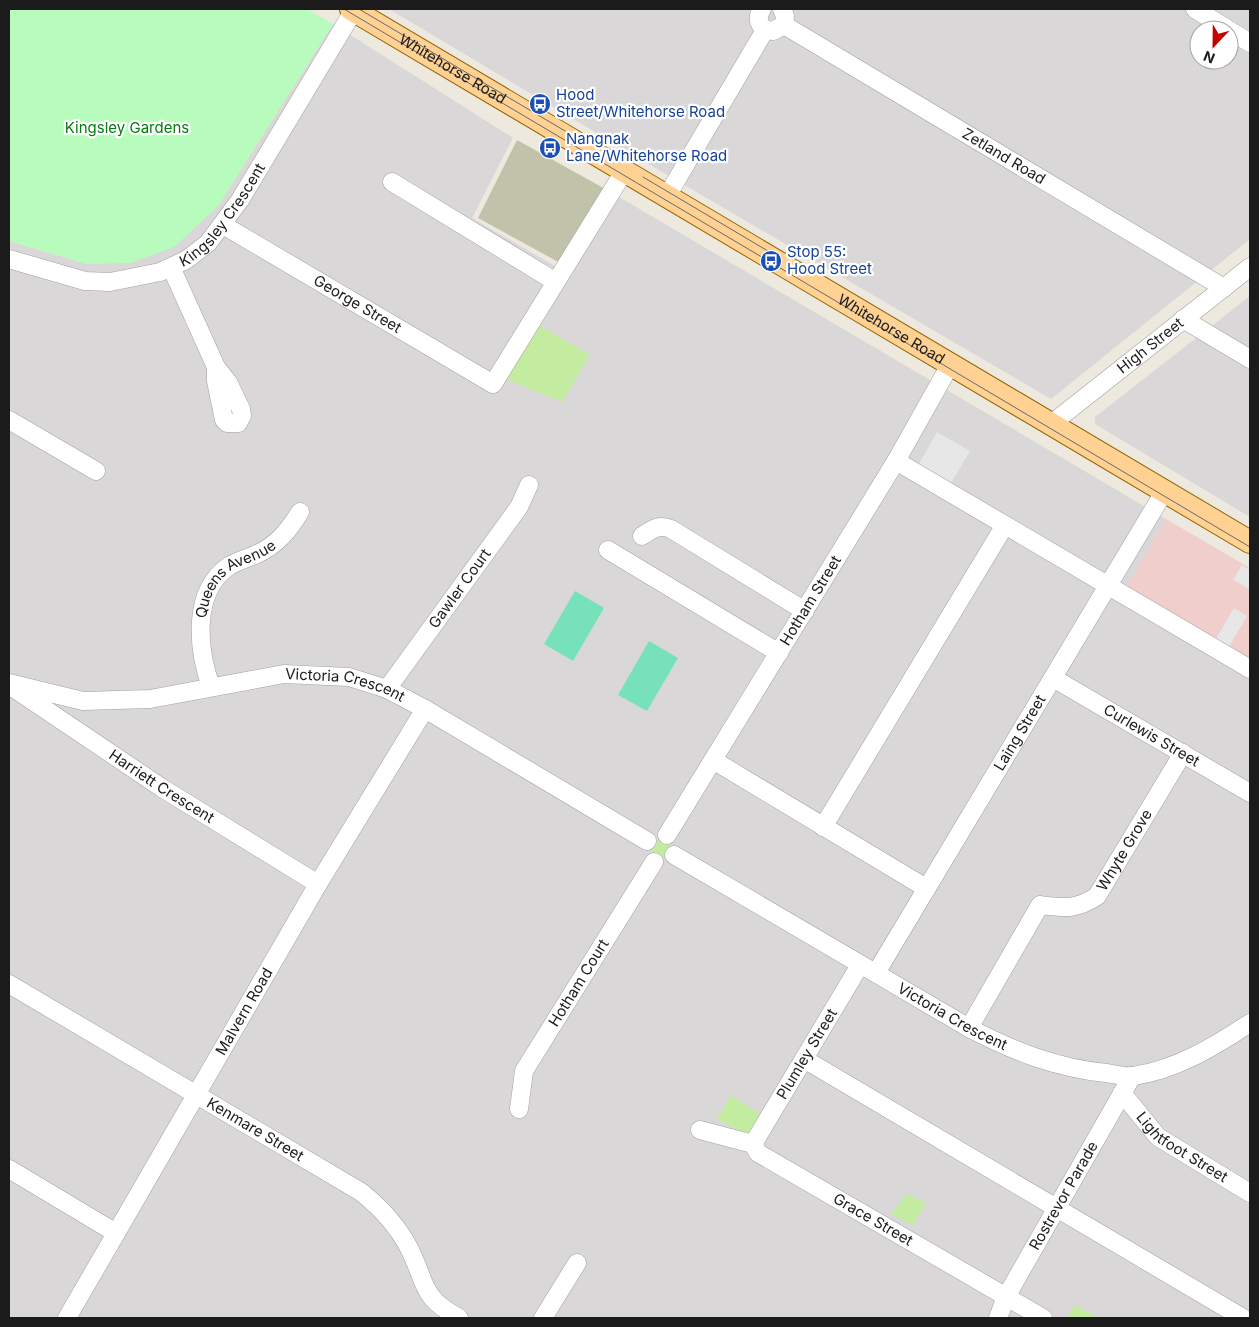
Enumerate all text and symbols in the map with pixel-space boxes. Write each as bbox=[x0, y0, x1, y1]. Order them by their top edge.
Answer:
north arrow bbox=[1189, 20, 1239, 70]
street label: Whitehorse Road bbox=[396, 30, 510, 108]
text: N bbox=[1201, 48, 1217, 67]
place label: Hood Street/Whitehorse Road bbox=[556, 85, 725, 121]
bus stop icon: Hood Street/Whitehorse Road bbox=[528, 92, 552, 116]
park label: Kingsley Gardens bbox=[65, 118, 189, 137]
street label: Zetland Road bbox=[959, 124, 1049, 188]
place label: Nangnak Lane/Whitehorse Road bbox=[566, 129, 727, 165]
bus stop icon: Nangnak Lane/Whitehorse Road bbox=[538, 136, 562, 160]
street label: Kingsley Crescent bbox=[176, 159, 269, 271]
place label: Stop 55: Hood Street bbox=[787, 242, 872, 278]
bus stop icon: Stop 55: Hood Street bbox=[759, 249, 783, 273]
street label: George Street bbox=[310, 270, 405, 337]
street label: Whitehorse Road bbox=[834, 290, 949, 368]
street label: High Street bbox=[1113, 313, 1187, 377]
street label: Queens Avenue bbox=[191, 535, 280, 619]
street label: Gawler Court bbox=[424, 545, 495, 632]
street label: Hotham Street bbox=[775, 552, 845, 649]
street label: Victoria Crescent bbox=[285, 664, 408, 706]
street label: Laing Street bbox=[989, 691, 1049, 774]
street label: Curlewis Street bbox=[1100, 700, 1203, 771]
street label: Harriett Crescent bbox=[106, 745, 218, 827]
street label: Whyte Grove bbox=[1092, 806, 1156, 894]
street label: Hotham Court bbox=[544, 935, 613, 1030]
street label: Malvern Road bbox=[211, 964, 276, 1058]
street label: Victoria Crescent bbox=[894, 978, 1010, 1054]
street label: Plumley Street bbox=[772, 1005, 841, 1102]
street label: Kenmare Street bbox=[204, 1093, 307, 1165]
street label: Lightfoot Street bbox=[1132, 1108, 1231, 1186]
street label: Rostrevor Parade bbox=[1025, 1138, 1102, 1253]
street label: Grace Street bbox=[830, 1189, 917, 1250]

